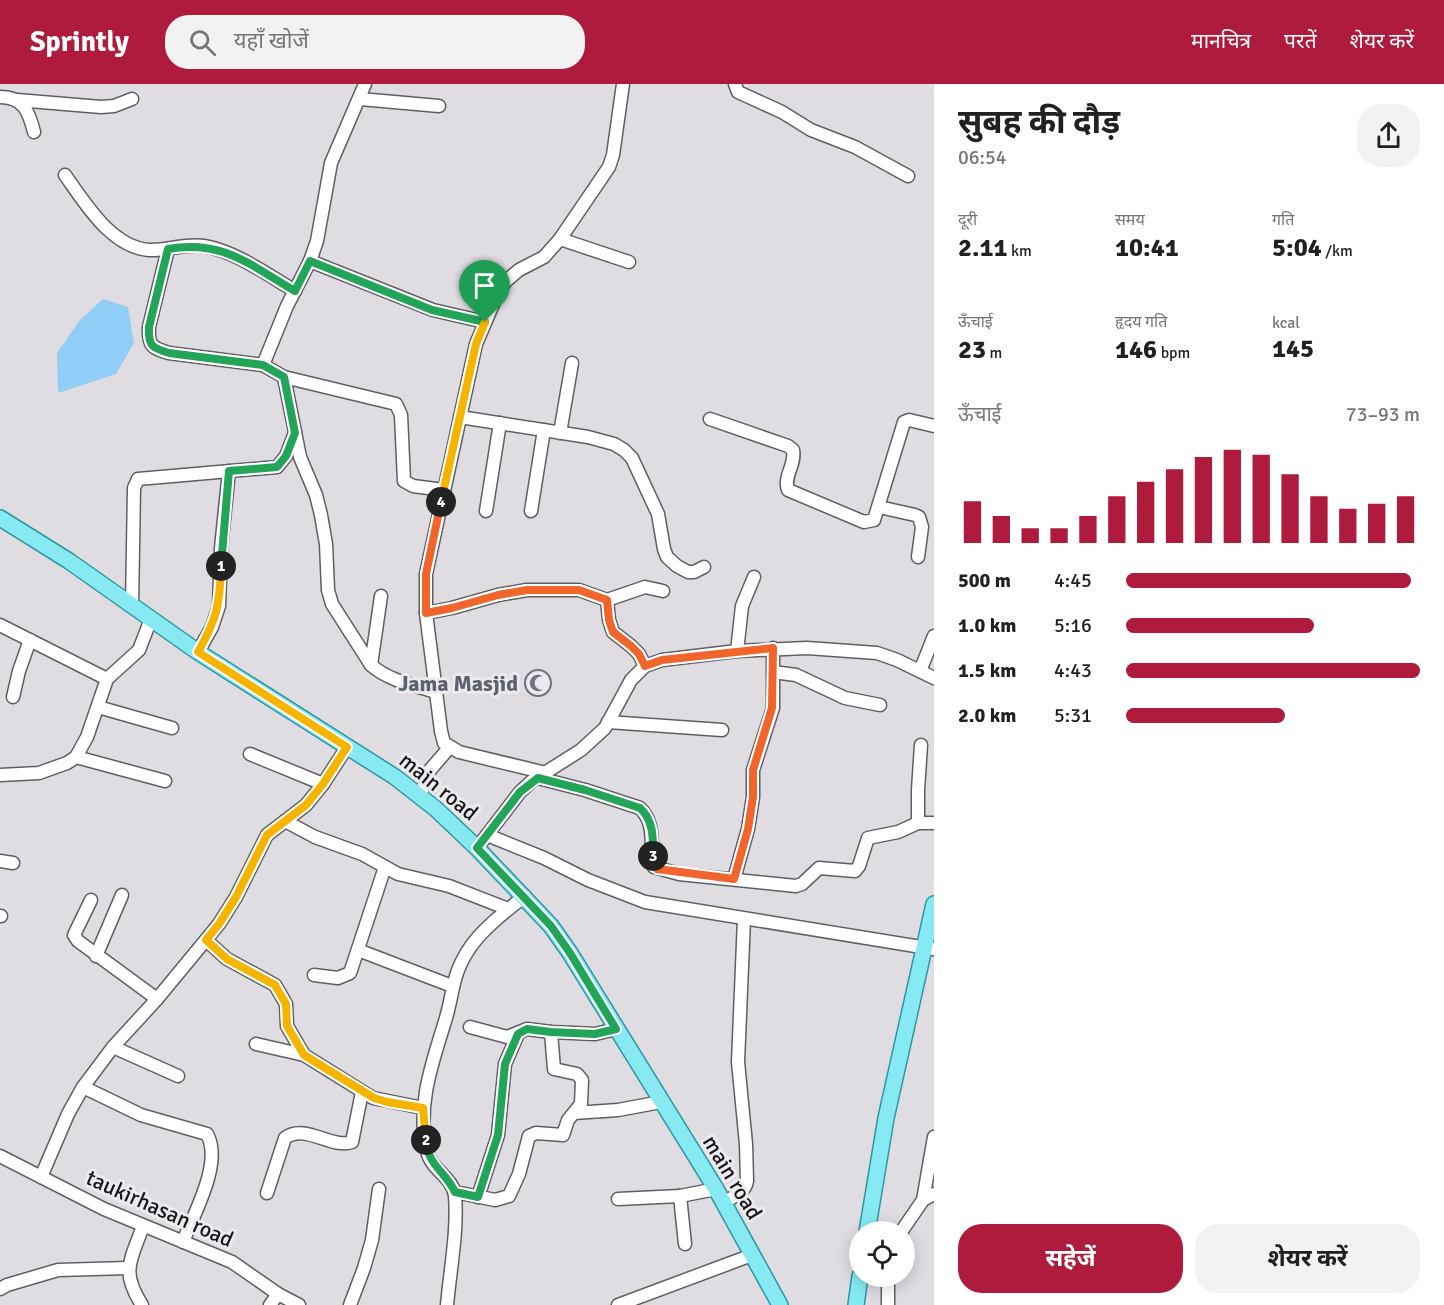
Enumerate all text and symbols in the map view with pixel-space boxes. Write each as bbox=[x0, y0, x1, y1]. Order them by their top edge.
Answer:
search box bbox=[165, 15, 585, 69]
text: Sprintly bbox=[30, 25, 129, 59]
icon: search bbox=[186, 26, 219, 59]
text: यहाँ खोजें bbox=[234, 27, 309, 54]
text: मानचित्र bbox=[1191, 28, 1251, 54]
text: परतें bbox=[1284, 28, 1317, 54]
text: शेयर करें bbox=[1350, 28, 1414, 54]
text: सुबह की दौड़ bbox=[958, 102, 1120, 143]
button: share bbox=[1357, 104, 1420, 167]
text: 06:54 bbox=[958, 145, 1007, 170]
text: दूरी bbox=[958, 210, 977, 230]
text: समय bbox=[1115, 210, 1145, 230]
text: गति bbox=[1272, 210, 1294, 230]
text: 2.11 bbox=[958, 232, 1008, 264]
text: 10:41 bbox=[1115, 232, 1179, 264]
text: 5:04 bbox=[1272, 232, 1322, 264]
text: km bbox=[1008, 241, 1032, 261]
text: /km bbox=[1322, 241, 1353, 261]
pin bbox=[459, 260, 510, 322]
icon: arrive bbox=[468, 269, 501, 302]
text: ऊँचाई bbox=[958, 312, 993, 332]
text: हृदय गति bbox=[1115, 312, 1167, 332]
text: kcal bbox=[1272, 313, 1300, 333]
text: 145 bbox=[1272, 333, 1314, 365]
text: 23 bbox=[958, 334, 986, 366]
text: 146 bbox=[1115, 334, 1157, 366]
text: m bbox=[986, 343, 1002, 363]
text: bpm bbox=[1157, 343, 1190, 363]
text: ऊँचाई bbox=[958, 402, 1001, 427]
text: 73–93 m bbox=[1346, 402, 1420, 427]
pin: 4 bbox=[426, 487, 456, 517]
text: 4 bbox=[437, 492, 445, 512]
pin: 1 bbox=[206, 551, 236, 581]
text: 1 bbox=[217, 556, 225, 576]
text: 500 m bbox=[958, 568, 1011, 593]
text: 4:45 bbox=[1054, 568, 1092, 593]
text: 1.0 km bbox=[958, 613, 1016, 638]
text: 5:16 bbox=[1054, 613, 1092, 638]
text: 1.5 km bbox=[958, 658, 1016, 683]
text: 4:43 bbox=[1054, 658, 1092, 683]
mosque icon: Jama Masjid bbox=[523, 668, 553, 698]
place label: Jama Masjid bbox=[398, 670, 518, 697]
text: 2.0 km bbox=[958, 703, 1016, 728]
text: 5:31 bbox=[1054, 703, 1092, 728]
street label: main road bbox=[394, 747, 483, 826]
pin: 3 bbox=[638, 841, 668, 871]
text: 3 bbox=[649, 846, 657, 866]
pin: 2 bbox=[411, 1125, 441, 1155]
text: 2 bbox=[422, 1130, 430, 1150]
street label: main road bbox=[697, 1130, 768, 1224]
street label: taukirhasan road bbox=[82, 1164, 238, 1253]
map controls bbox=[849, 1221, 915, 1287]
button: locate bbox=[849, 1221, 915, 1287]
button: सहेजें bbox=[958, 1224, 1183, 1293]
button: शेयर करें bbox=[1195, 1224, 1420, 1293]

